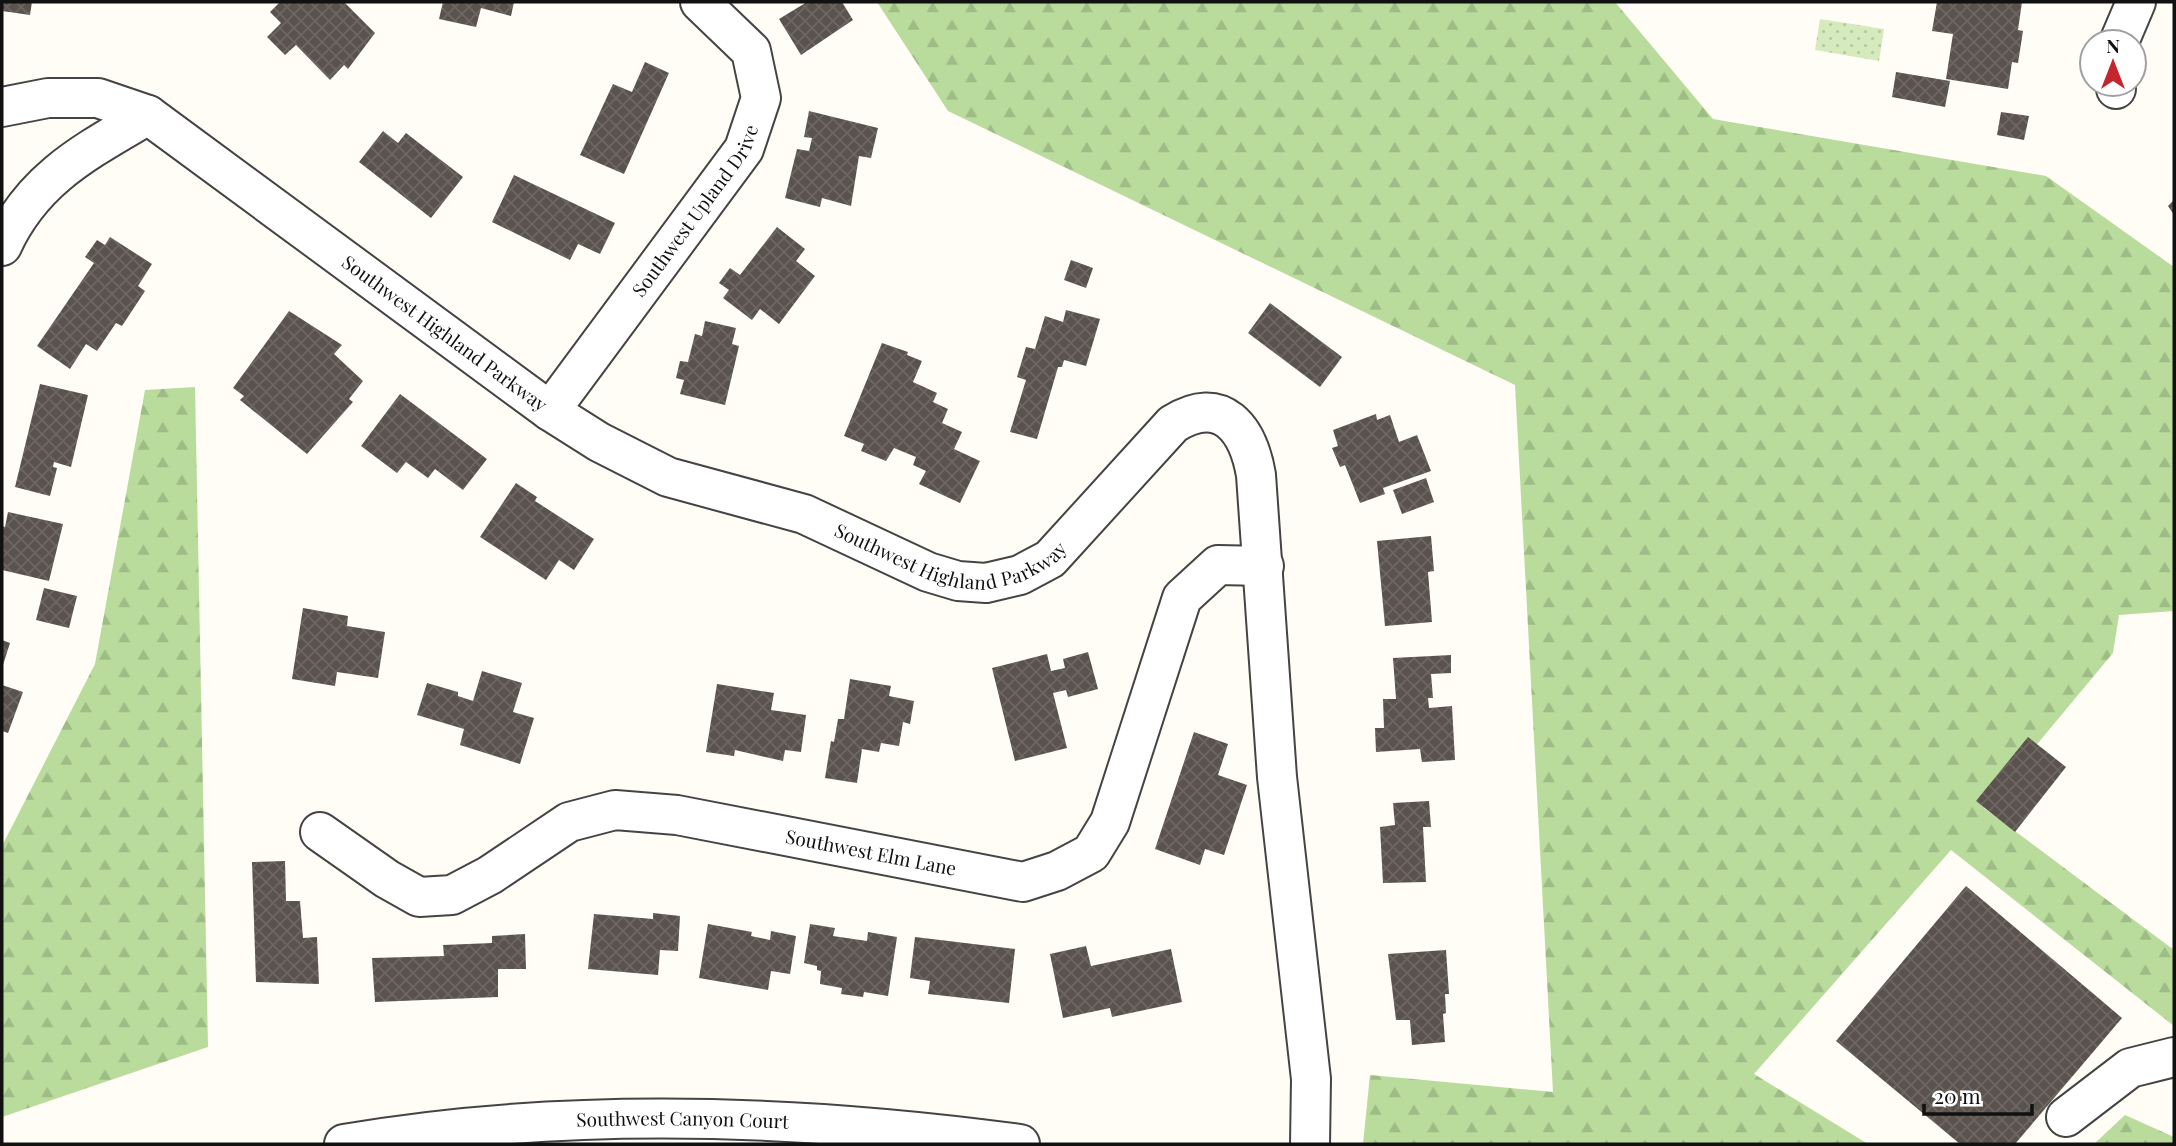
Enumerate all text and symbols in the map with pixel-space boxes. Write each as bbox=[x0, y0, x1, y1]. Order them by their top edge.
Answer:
north arrow bbox=[2078, 28, 2148, 98]
text: N bbox=[2106, 32, 2120, 58]
street label: Southwest Upland Drive bbox=[625, 121, 763, 301]
street label: Southwest Highland Parkway bbox=[337, 248, 553, 417]
street label: Southwest Highland Parkway bbox=[823, 513, 1073, 549]
text: Southwest Highland Parkway bbox=[831, 516, 1072, 595]
street label: Southwest Elm Lane bbox=[784, 822, 959, 881]
scale bar bbox=[1924, 1072, 2032, 1116]
text: 20 m bbox=[1934, 1081, 1981, 1109]
street label: Southwest Canyon Court bbox=[576, 1104, 790, 1134]

